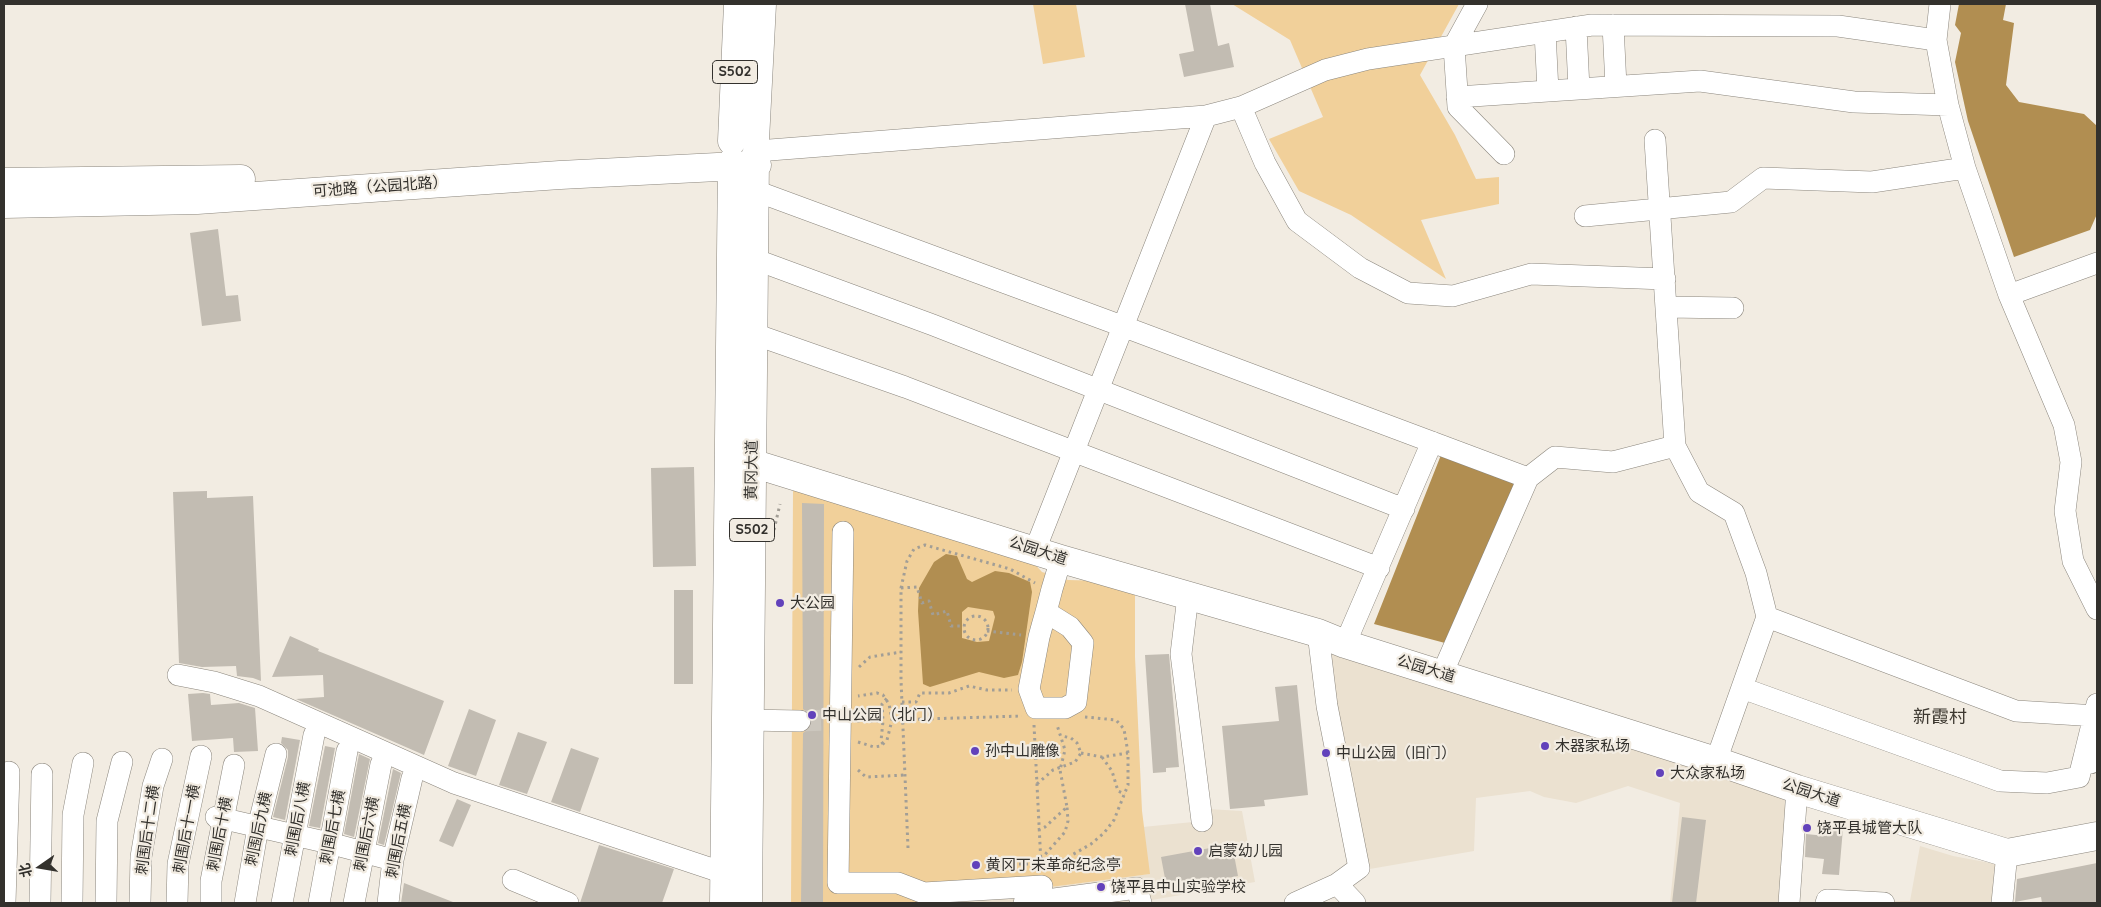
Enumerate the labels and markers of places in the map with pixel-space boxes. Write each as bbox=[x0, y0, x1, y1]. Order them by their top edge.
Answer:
place label: 大公园 bbox=[790, 594, 835, 612]
marker: 大公园 bbox=[774, 597, 786, 609]
place label: 中山公园（北门） bbox=[822, 706, 942, 724]
marker: 中山公园（北门） bbox=[806, 709, 818, 721]
place label: 木器家私场 bbox=[1555, 737, 1630, 755]
marker: 木器家私场 bbox=[1539, 740, 1551, 752]
place label: 孙中山雕像 bbox=[985, 742, 1060, 760]
place label: 中山公园（旧门） bbox=[1336, 744, 1456, 762]
marker: 孙中山雕像 bbox=[969, 745, 981, 757]
marker: 中山公园（旧门） bbox=[1320, 747, 1332, 759]
place label: 大众家私场 bbox=[1670, 764, 1745, 782]
marker: 大众家私场 bbox=[1654, 767, 1666, 779]
place label: 饶平县城管大队 bbox=[1817, 819, 1922, 837]
marker: 饶平县城管大队 bbox=[1801, 822, 1813, 834]
place label: 启蒙幼儿园 bbox=[1208, 842, 1283, 860]
marker: 启蒙幼儿园 bbox=[1192, 845, 1204, 857]
place label: 黄冈丁未革命纪念亭 bbox=[986, 856, 1121, 874]
marker: 黄冈丁未革命纪念亭 bbox=[970, 859, 982, 871]
place label: 饶平县中山实验学校 bbox=[1111, 878, 1246, 896]
marker: 饶平县中山实验学校 bbox=[1095, 881, 1107, 893]

